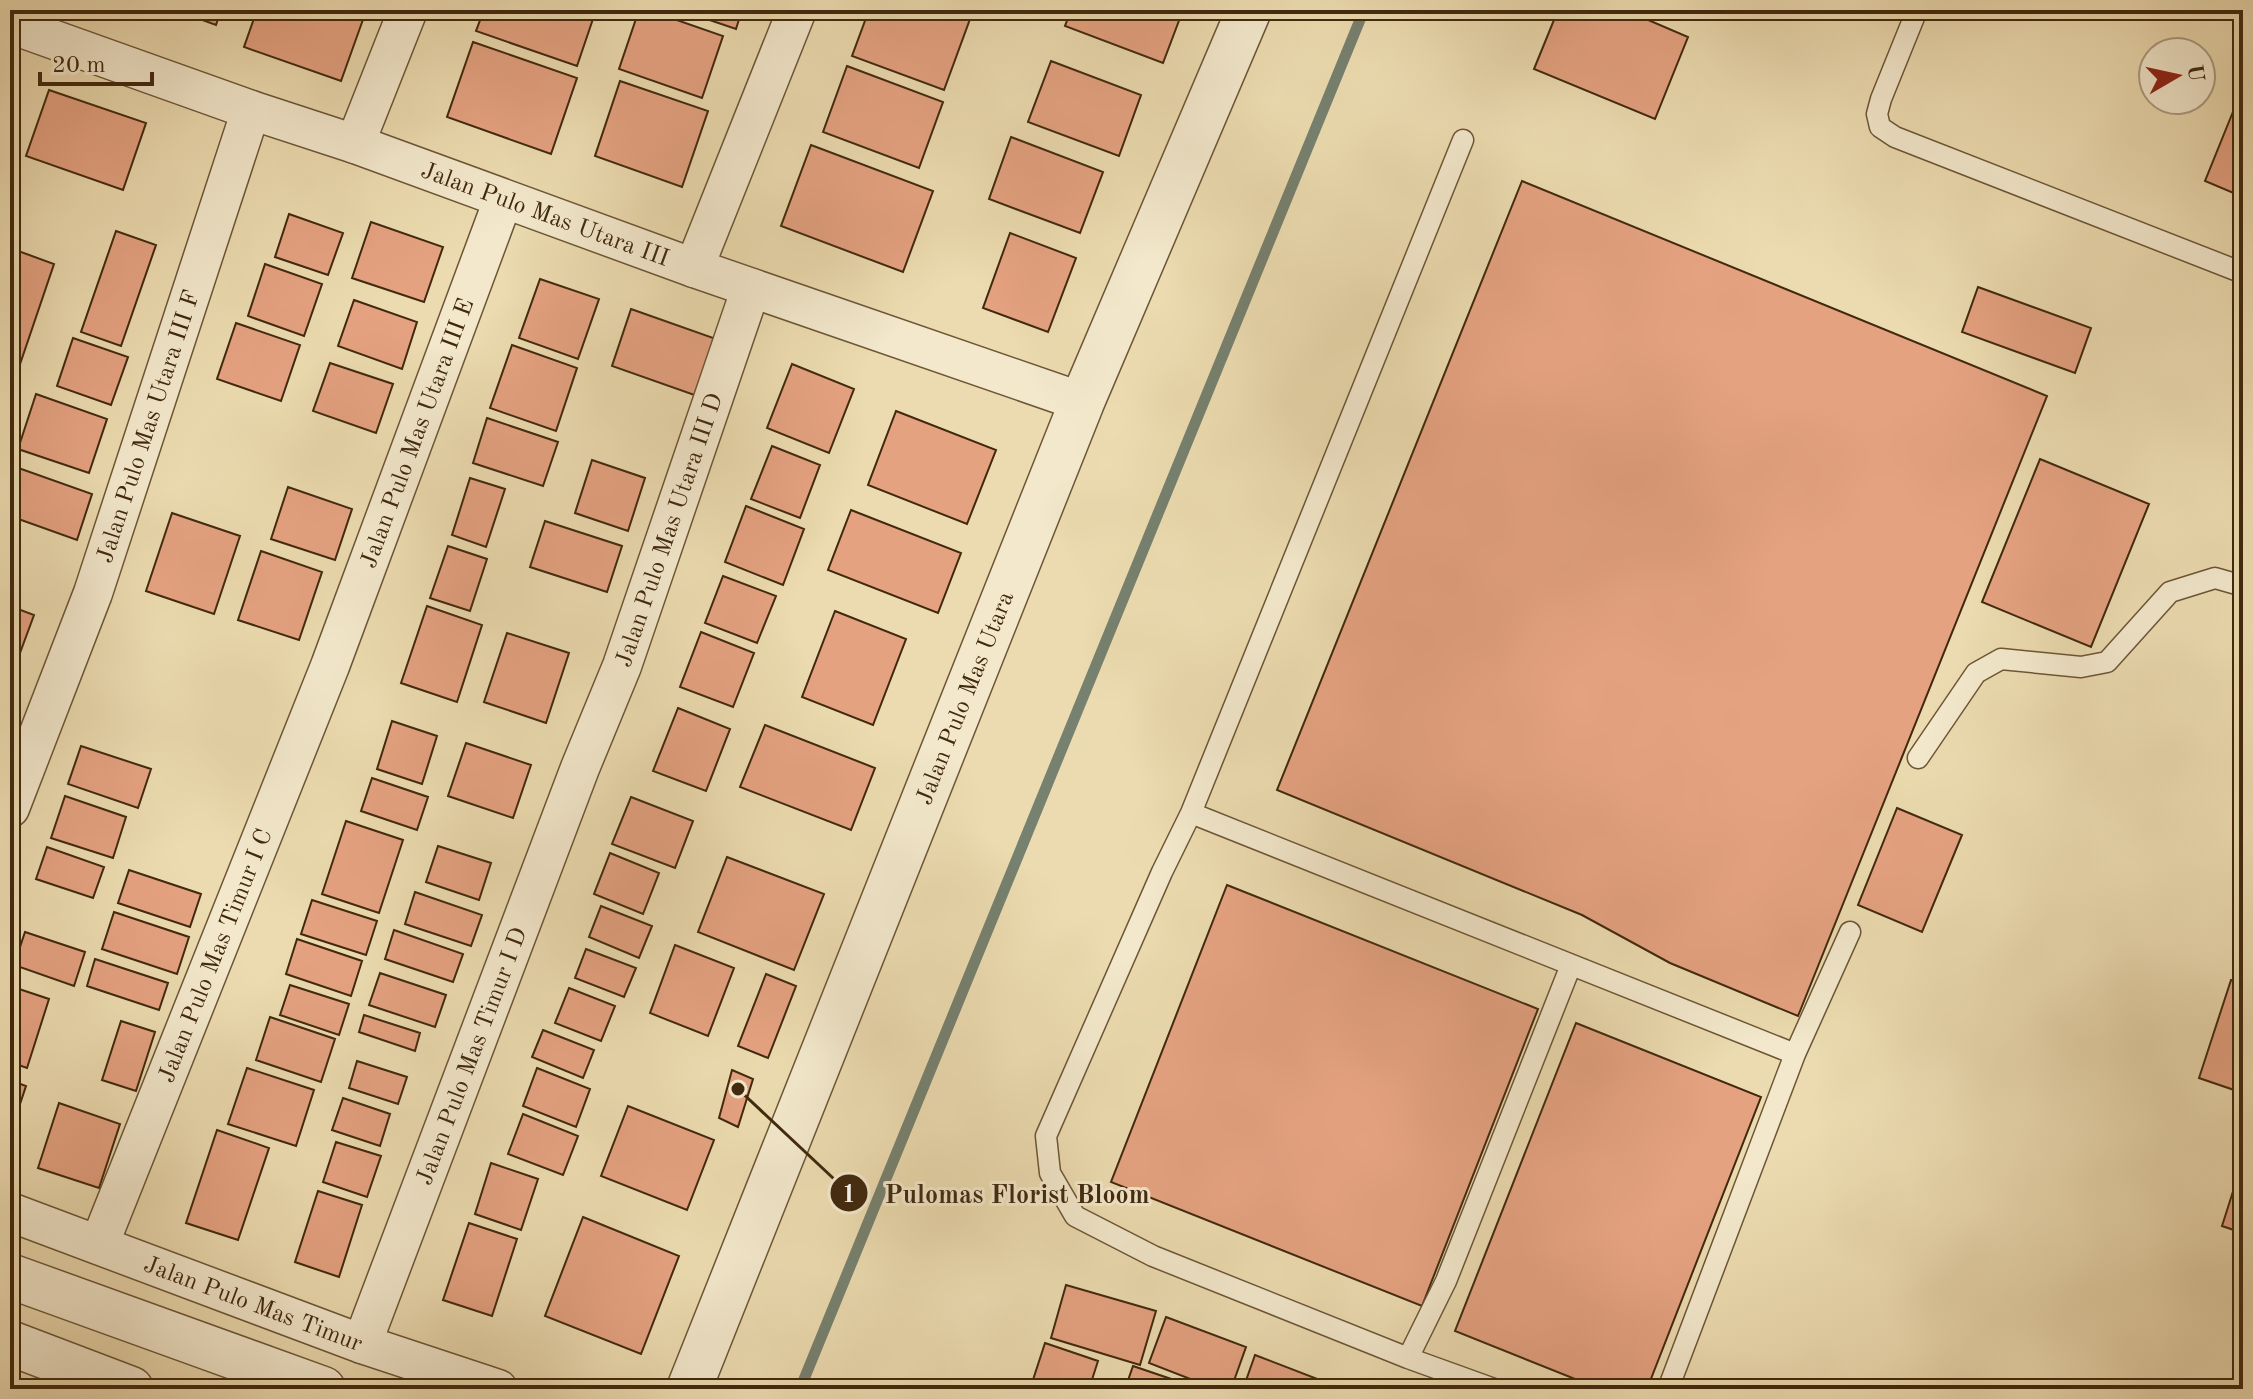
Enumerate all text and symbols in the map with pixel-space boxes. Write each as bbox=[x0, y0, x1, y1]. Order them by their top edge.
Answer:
scale bar bbox=[40, 36, 152, 86]
north arrow bbox=[2137, 36, 2217, 116]
text: 20 m bbox=[52, 54, 106, 78]
text: U bbox=[2183, 63, 2207, 84]
street label: Jalan Pulo Mas Utara III bbox=[417, 159, 672, 272]
street label: Jalan Pulo Mas Utara III F bbox=[94, 288, 205, 566]
street label: Jalan Pulo Mas Utara III E bbox=[357, 296, 479, 572]
street label: Jalan Pulo Mas Utara III D bbox=[613, 391, 728, 671]
street label: Jalan Pulo Mas Utara bbox=[913, 589, 1019, 808]
street label: Jalan Pulo Mas Timur I C bbox=[155, 826, 278, 1086]
street label: Jalan Pulo Mas Timur I D bbox=[413, 925, 532, 1189]
callout: Pulomas Florist Bloom bbox=[829, 1168, 1166, 1218]
text: Pulomas Florist Bloom bbox=[884, 1183, 1150, 1209]
text: 1 bbox=[842, 1184, 856, 1208]
street label: Jalan Pulo Mas Timur bbox=[140, 1253, 366, 1357]

